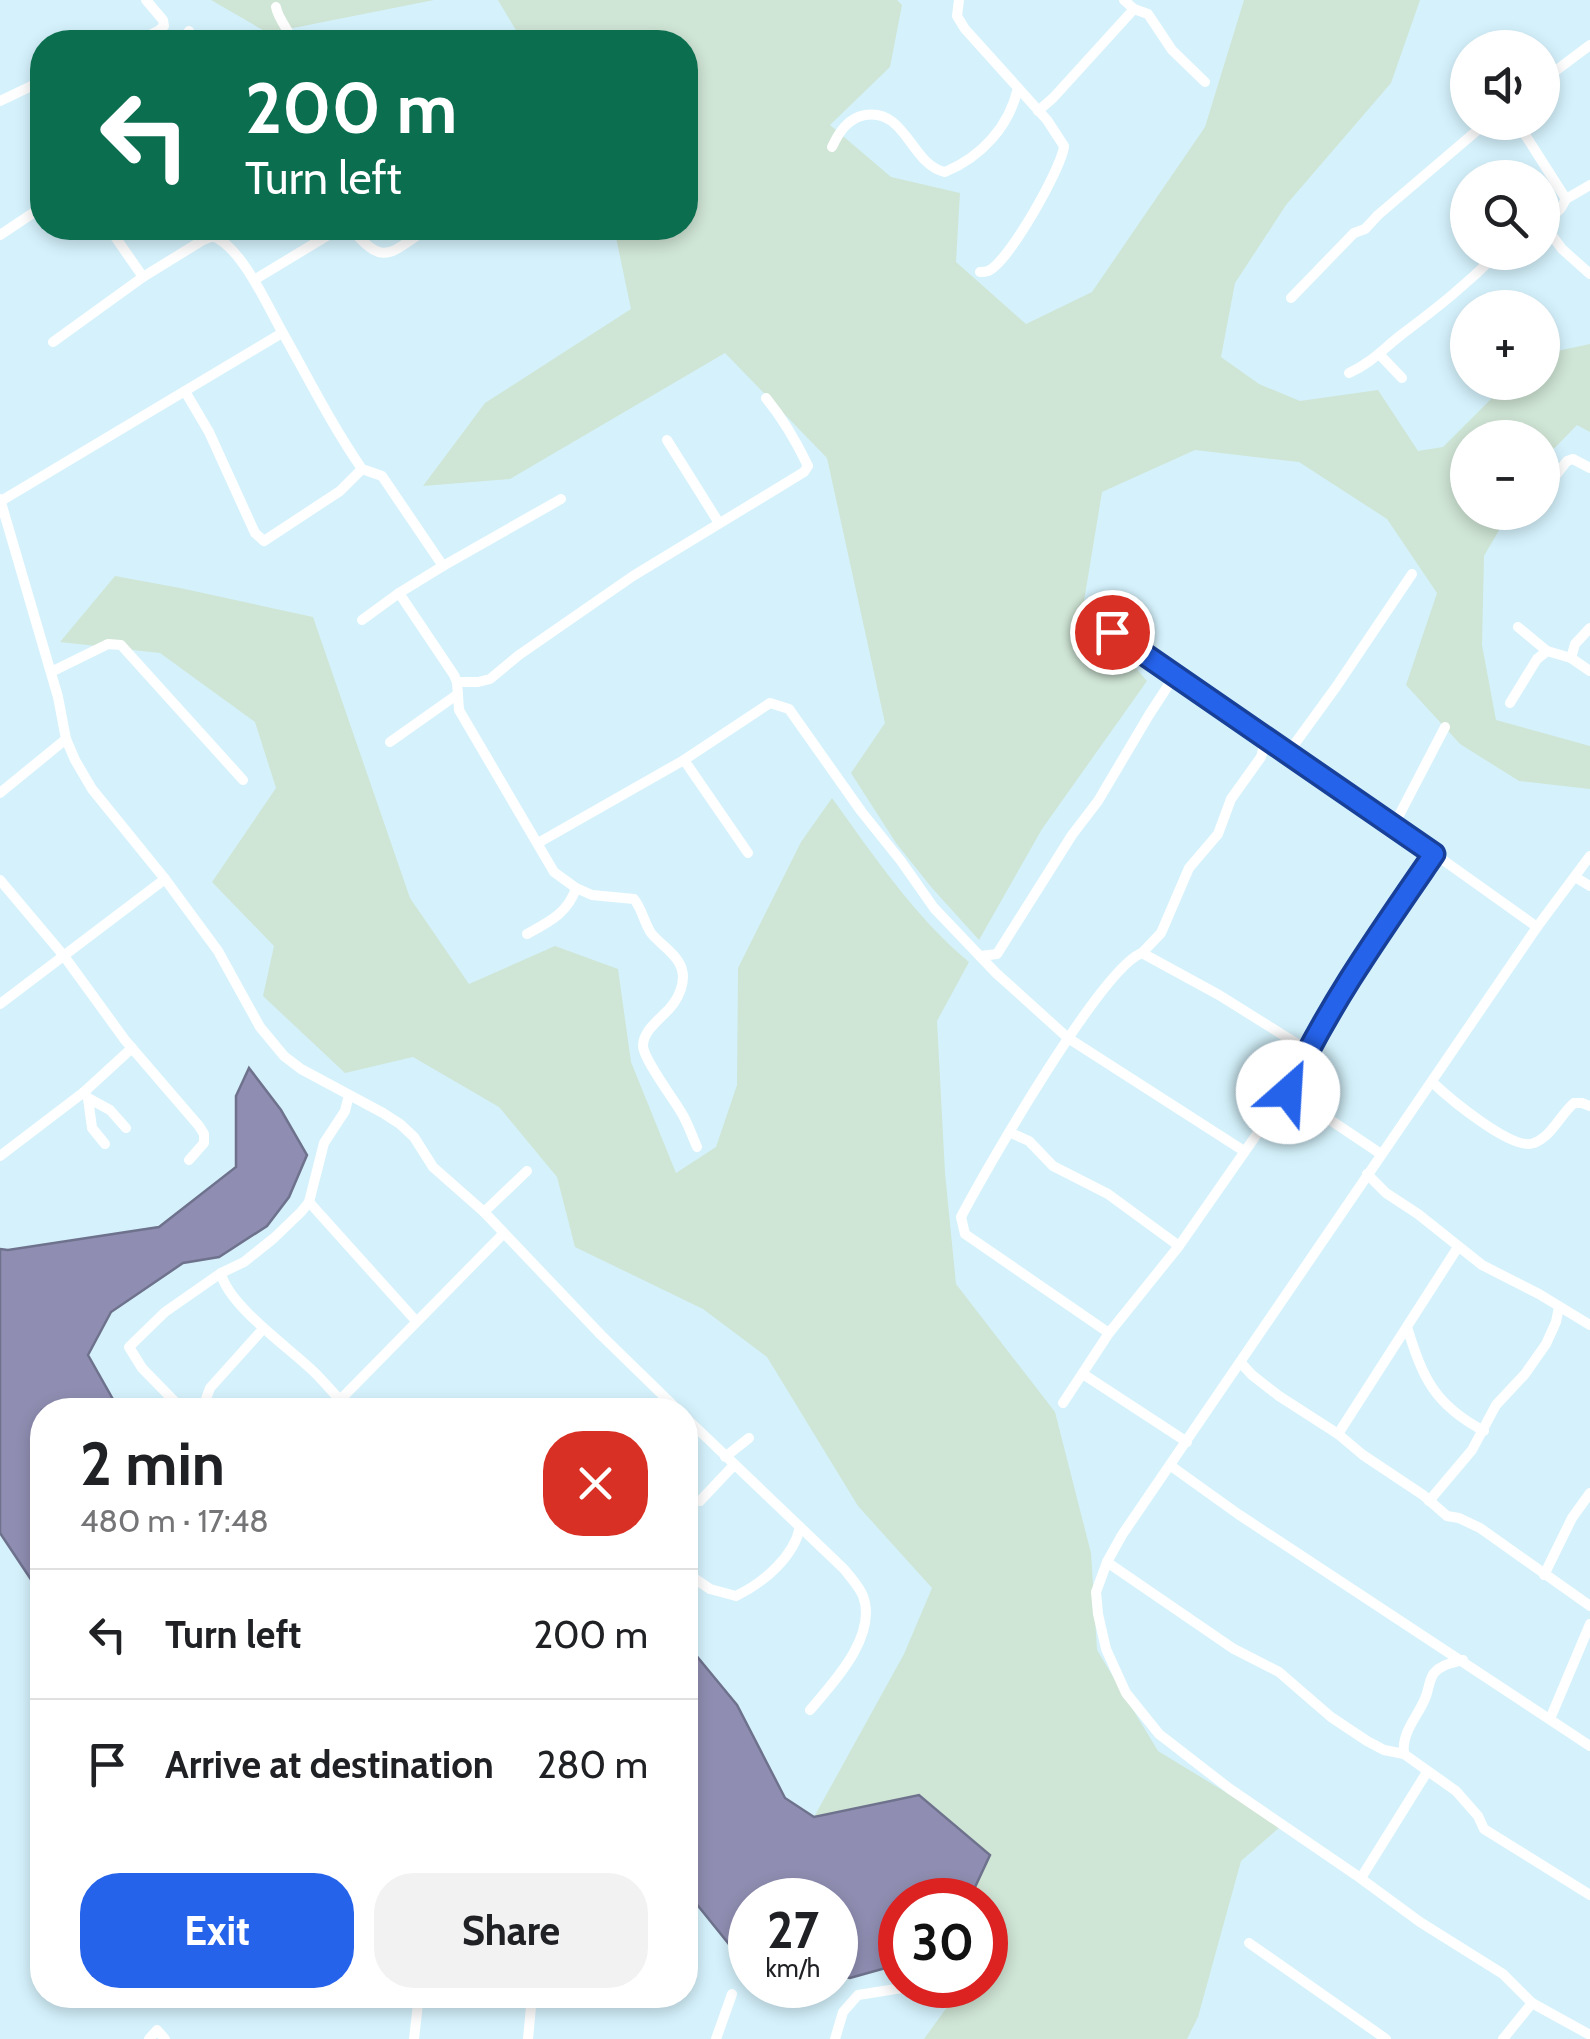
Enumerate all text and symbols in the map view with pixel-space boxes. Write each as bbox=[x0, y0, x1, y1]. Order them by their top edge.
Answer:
map controls bbox=[1450, 30, 1560, 530]
button: sound bbox=[1450, 30, 1560, 140]
text: 200 m bbox=[245, 65, 457, 151]
icon: left bbox=[80, 70, 210, 200]
text: Turn left bbox=[245, 151, 402, 205]
button: search bbox=[1450, 160, 1560, 270]
button: + bbox=[1450, 290, 1560, 400]
button: − bbox=[1450, 420, 1560, 530]
pin bbox=[1070, 590, 1155, 675]
icon: arrive bbox=[1085, 605, 1140, 660]
position arrow bbox=[1236, 1040, 1340, 1144]
text: 2 min bbox=[80, 1427, 225, 1500]
button: close bbox=[543, 1431, 648, 1536]
text: 480 m · 17:48 bbox=[80, 1501, 269, 1540]
icon: left bbox=[80, 1607, 135, 1662]
text: Turn left bbox=[165, 1611, 301, 1658]
text: 200 m bbox=[533, 1611, 648, 1658]
icon: arrive bbox=[80, 1737, 135, 1792]
text: Arrive at destination bbox=[165, 1741, 494, 1788]
text: 280 m bbox=[537, 1741, 648, 1788]
button: Exit bbox=[80, 1873, 354, 1988]
button: Share bbox=[374, 1873, 648, 1988]
speed limit sign: 30 bbox=[878, 1878, 1008, 2008]
text: 27 bbox=[767, 1900, 819, 1961]
text: km/h bbox=[766, 1953, 820, 1983]

